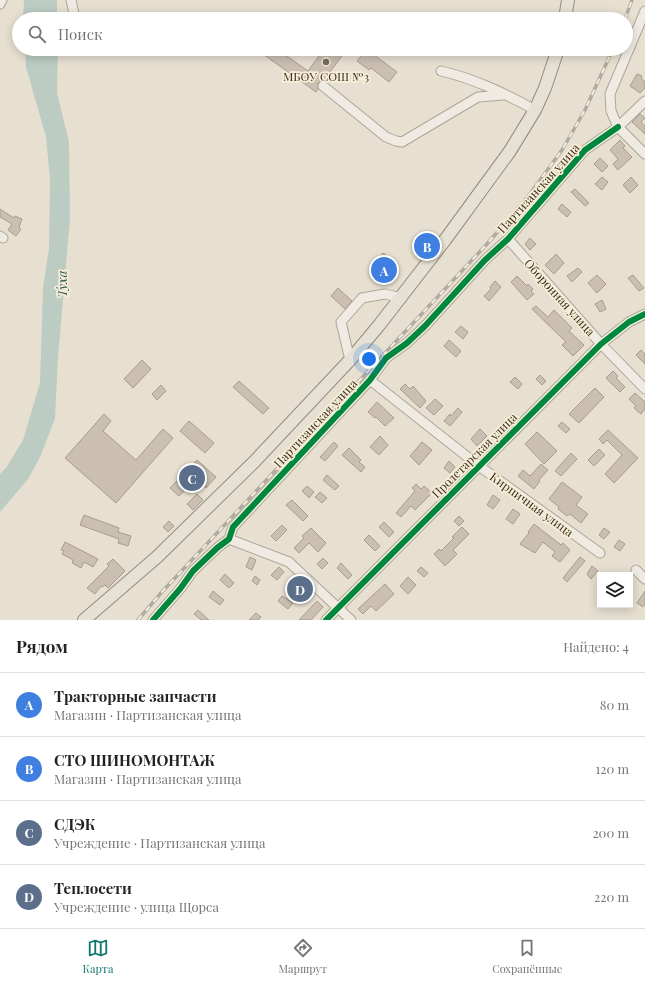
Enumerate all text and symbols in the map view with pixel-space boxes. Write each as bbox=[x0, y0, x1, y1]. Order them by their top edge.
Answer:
search box bbox=[12, 12, 633, 56]
icon: search bbox=[26, 23, 48, 45]
text: Поиск bbox=[58, 24, 103, 44]
marker: МБОУ СОШ №3 bbox=[321, 57, 331, 67]
place label: МБОУ СОШ №3 bbox=[283, 68, 369, 84]
street label: Партизанская улица bbox=[493, 140, 583, 236]
pin: B bbox=[414, 231, 440, 261]
pin: A bbox=[371, 255, 397, 285]
street label: Оборонная улица bbox=[521, 255, 599, 339]
water label: Туха bbox=[53, 270, 70, 298]
your location bbox=[359, 349, 379, 369]
street label: Партизанская улица bbox=[270, 375, 360, 471]
street label: Пролетарская улица bbox=[428, 409, 520, 501]
pin: C bbox=[179, 463, 205, 493]
street label: Кирпичная улица bbox=[487, 468, 577, 540]
map controls bbox=[597, 572, 633, 608]
button: layers bbox=[597, 572, 633, 608]
pin: D bbox=[287, 574, 313, 604]
text: Рядом bbox=[16, 635, 68, 657]
text: Найдено: 4 bbox=[563, 638, 629, 655]
text: Тракторные запчасти bbox=[54, 686, 217, 706]
text: A bbox=[25, 696, 33, 713]
text: 80 m bbox=[600, 696, 629, 713]
text: Магазин · Партизанская улица bbox=[54, 706, 242, 723]
text: СТО ШИНОМОНТАЖ bbox=[54, 750, 215, 770]
text: B bbox=[25, 760, 33, 777]
text: 120 m bbox=[595, 760, 629, 777]
text: Магазин · Партизанская улица bbox=[54, 770, 242, 787]
text: СДЭК bbox=[54, 814, 96, 834]
text: C bbox=[24, 824, 34, 841]
text: 200 m bbox=[592, 824, 629, 841]
text: Учреждение · Партизанская улица bbox=[54, 834, 266, 851]
text: Теплосети bbox=[54, 878, 132, 898]
text: D bbox=[24, 888, 34, 905]
text: 220 m bbox=[594, 888, 629, 905]
text: Учреждение · улица Щорса bbox=[54, 898, 219, 915]
tab: Карта bbox=[83, 937, 113, 976]
tab: Маршрут bbox=[279, 937, 327, 976]
tab: Сохранённые bbox=[492, 937, 562, 976]

